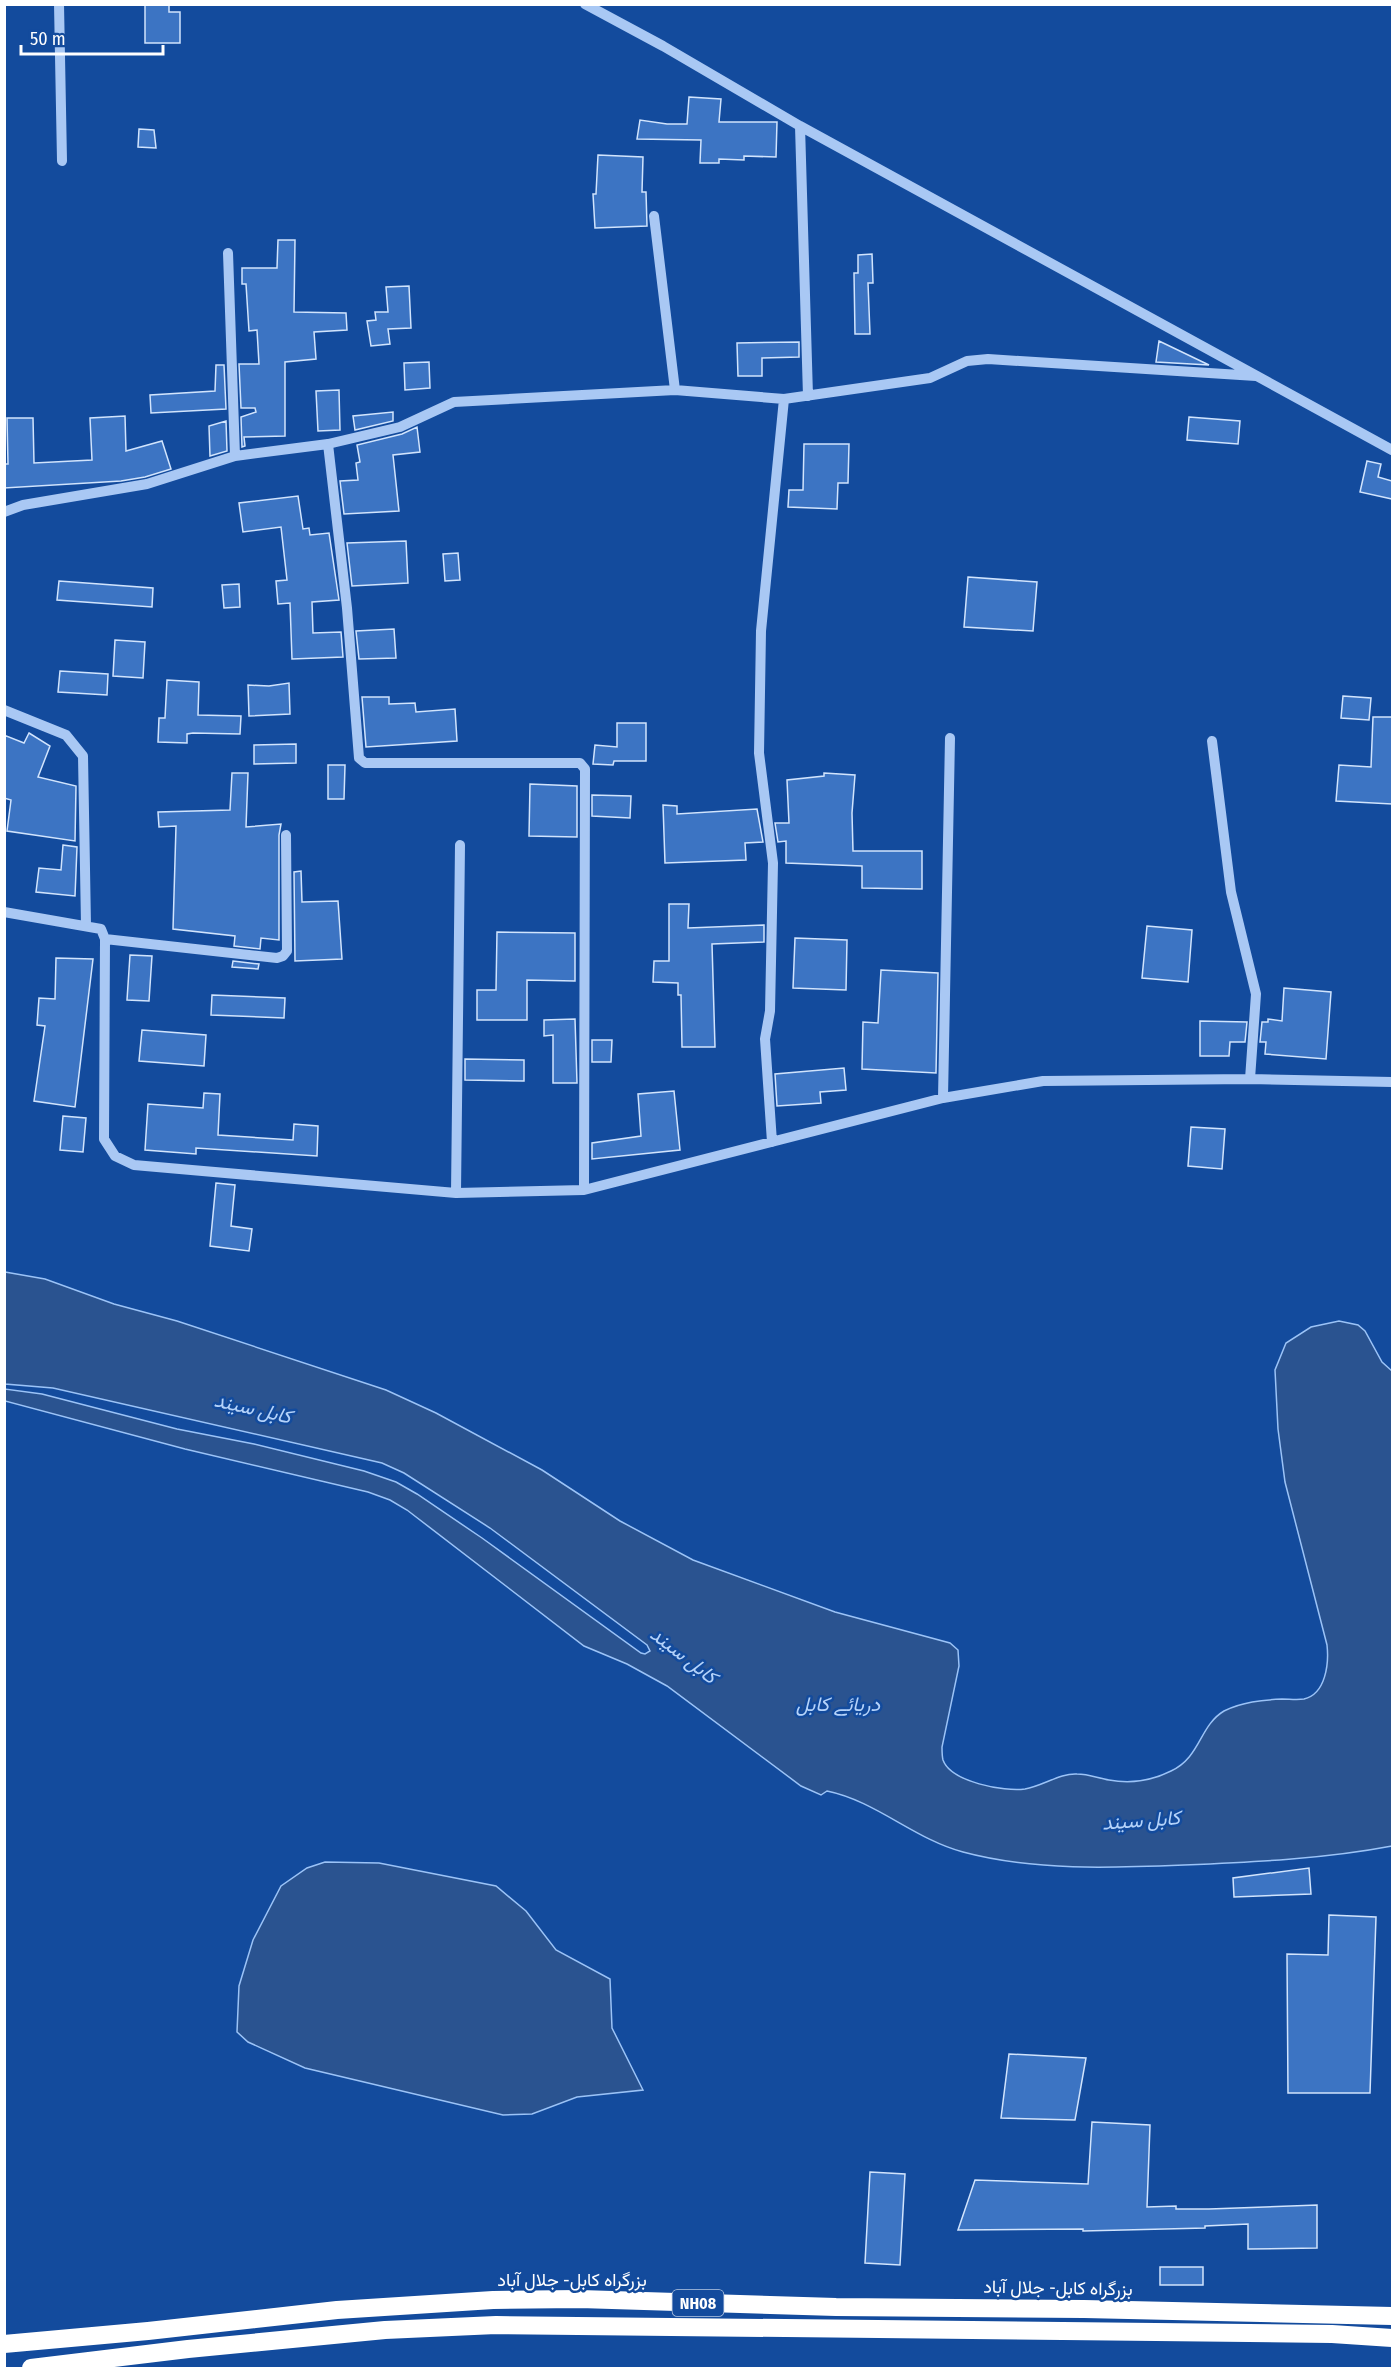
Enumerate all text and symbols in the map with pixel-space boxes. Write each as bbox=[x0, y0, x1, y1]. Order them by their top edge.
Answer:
scale bar bbox=[21, 18, 164, 56]
text: 50 m bbox=[30, 28, 66, 50]
water label: کابل سيند bbox=[212, 1387, 297, 1429]
water label: کابل سيند bbox=[646, 1621, 725, 1691]
water label: دریائے کابل bbox=[796, 1692, 881, 1717]
water label: کابل سيند bbox=[1101, 1805, 1184, 1835]
street label: بزرگراه کابل- جلال آباد bbox=[497, 2269, 647, 2291]
street label: بزرگراه کابل- جلال آباد bbox=[983, 2276, 1133, 2300]
road number: NH08 bbox=[672, 2290, 724, 2316]

